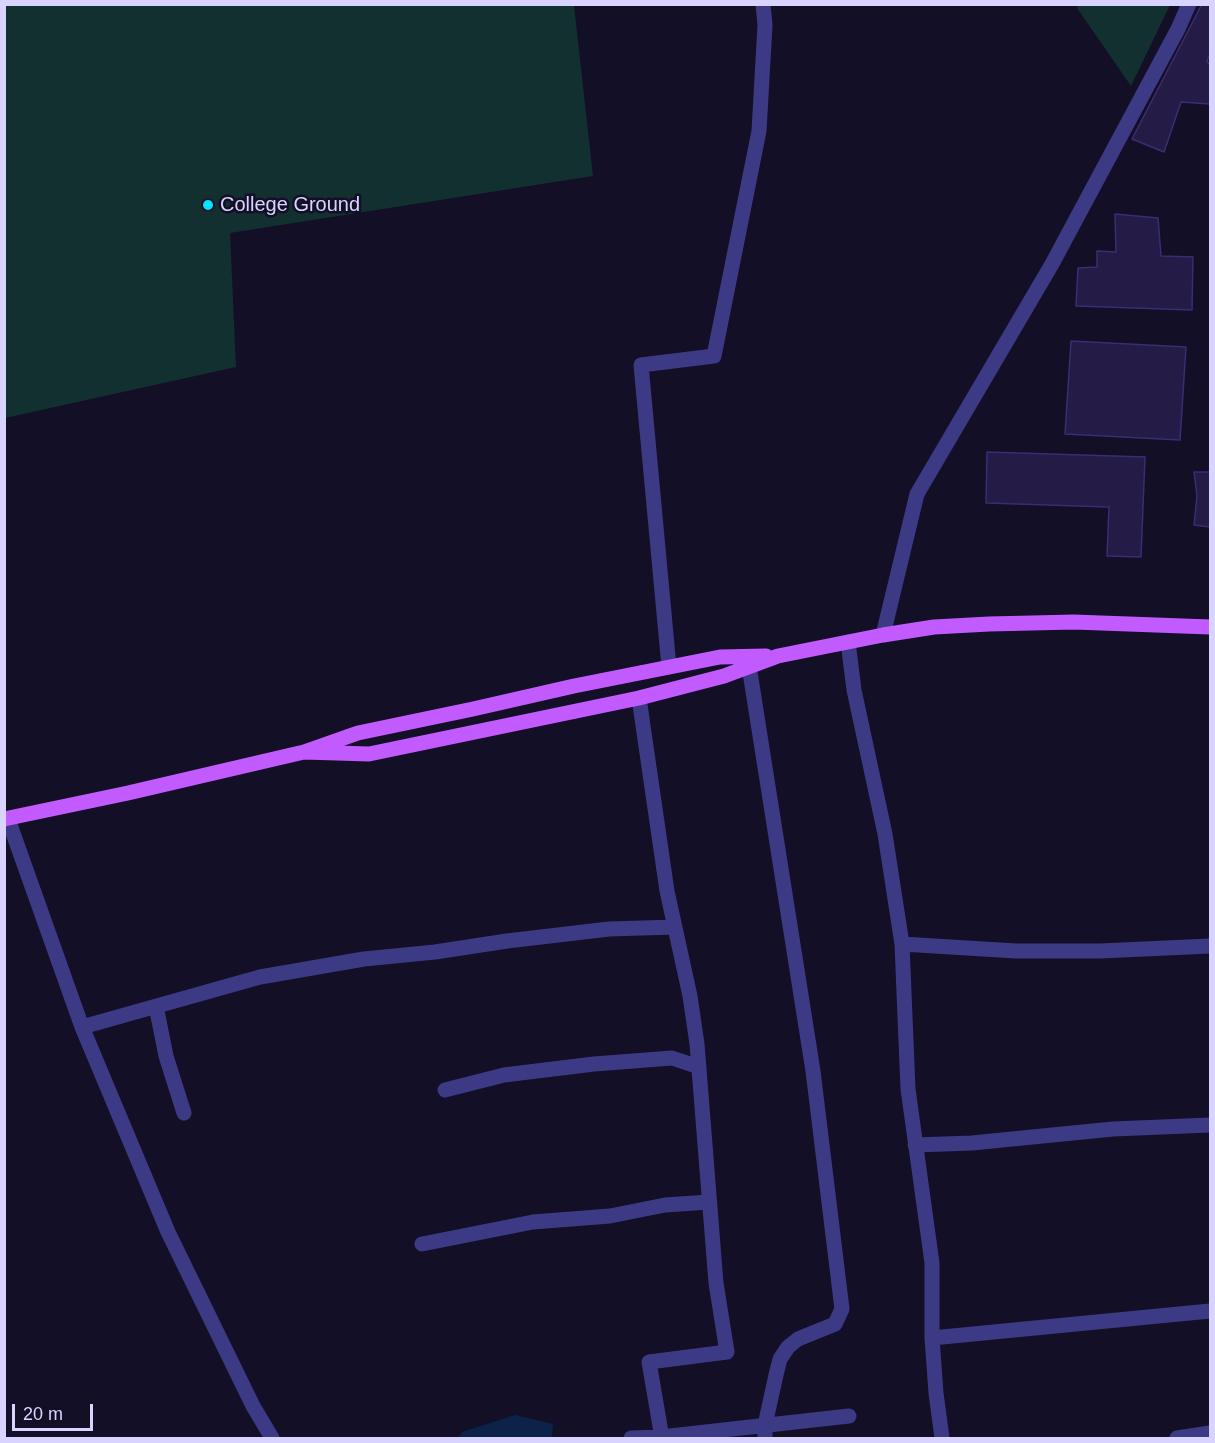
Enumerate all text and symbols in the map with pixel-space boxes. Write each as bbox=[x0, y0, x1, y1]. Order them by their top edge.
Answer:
place label: College Ground bbox=[220, 193, 360, 217]
marker: College Ground bbox=[201, 198, 215, 212]
scale bar bbox=[15, 1392, 96, 1430]
text: 20 m bbox=[23, 1404, 63, 1424]

